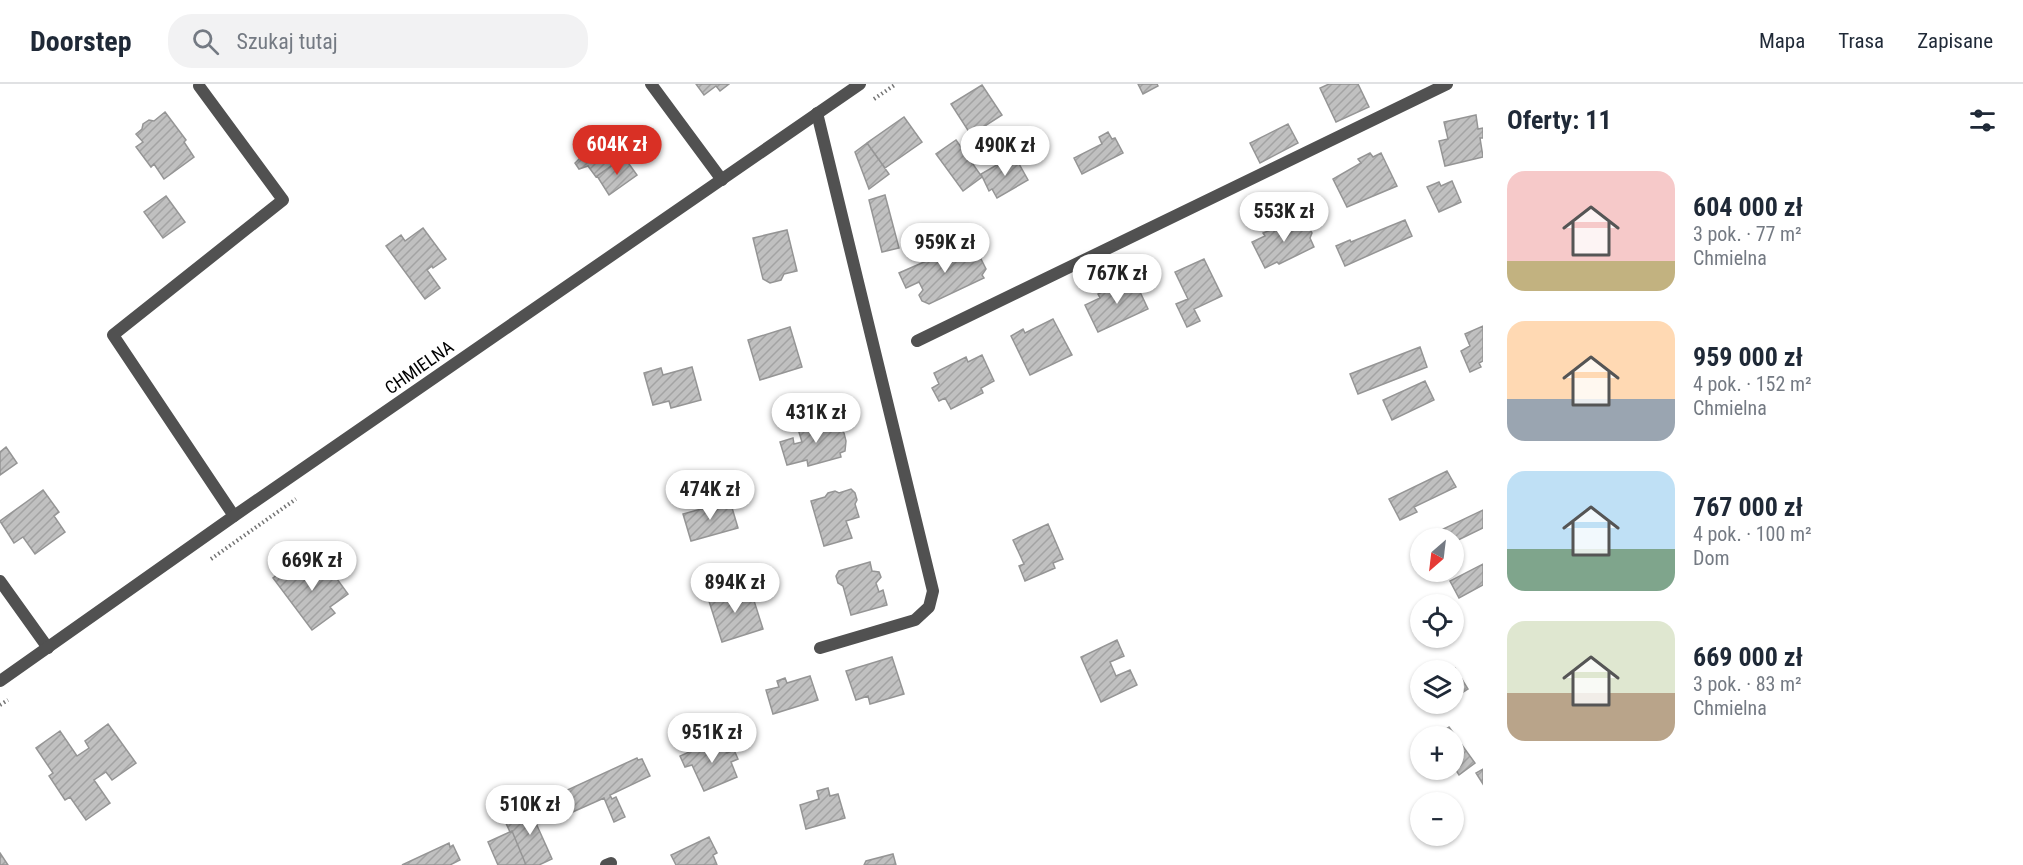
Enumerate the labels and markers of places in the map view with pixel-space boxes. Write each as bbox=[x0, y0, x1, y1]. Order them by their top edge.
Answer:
pin: 604K zł bbox=[562, 125, 672, 176]
pin: 490K zł bbox=[950, 126, 1060, 177]
pin: 553K zł bbox=[1229, 192, 1339, 243]
pin: 959K zł bbox=[890, 223, 1000, 274]
pin: 767K zł bbox=[1062, 254, 1172, 305]
pin: 431K zł bbox=[761, 393, 871, 444]
pin: 474K zł bbox=[655, 470, 765, 521]
pin: 669K zł bbox=[257, 541, 367, 592]
pin: 894K zł bbox=[680, 563, 790, 614]
pin: 951K zł bbox=[657, 713, 767, 764]
pin: 510K zł bbox=[475, 785, 585, 836]

